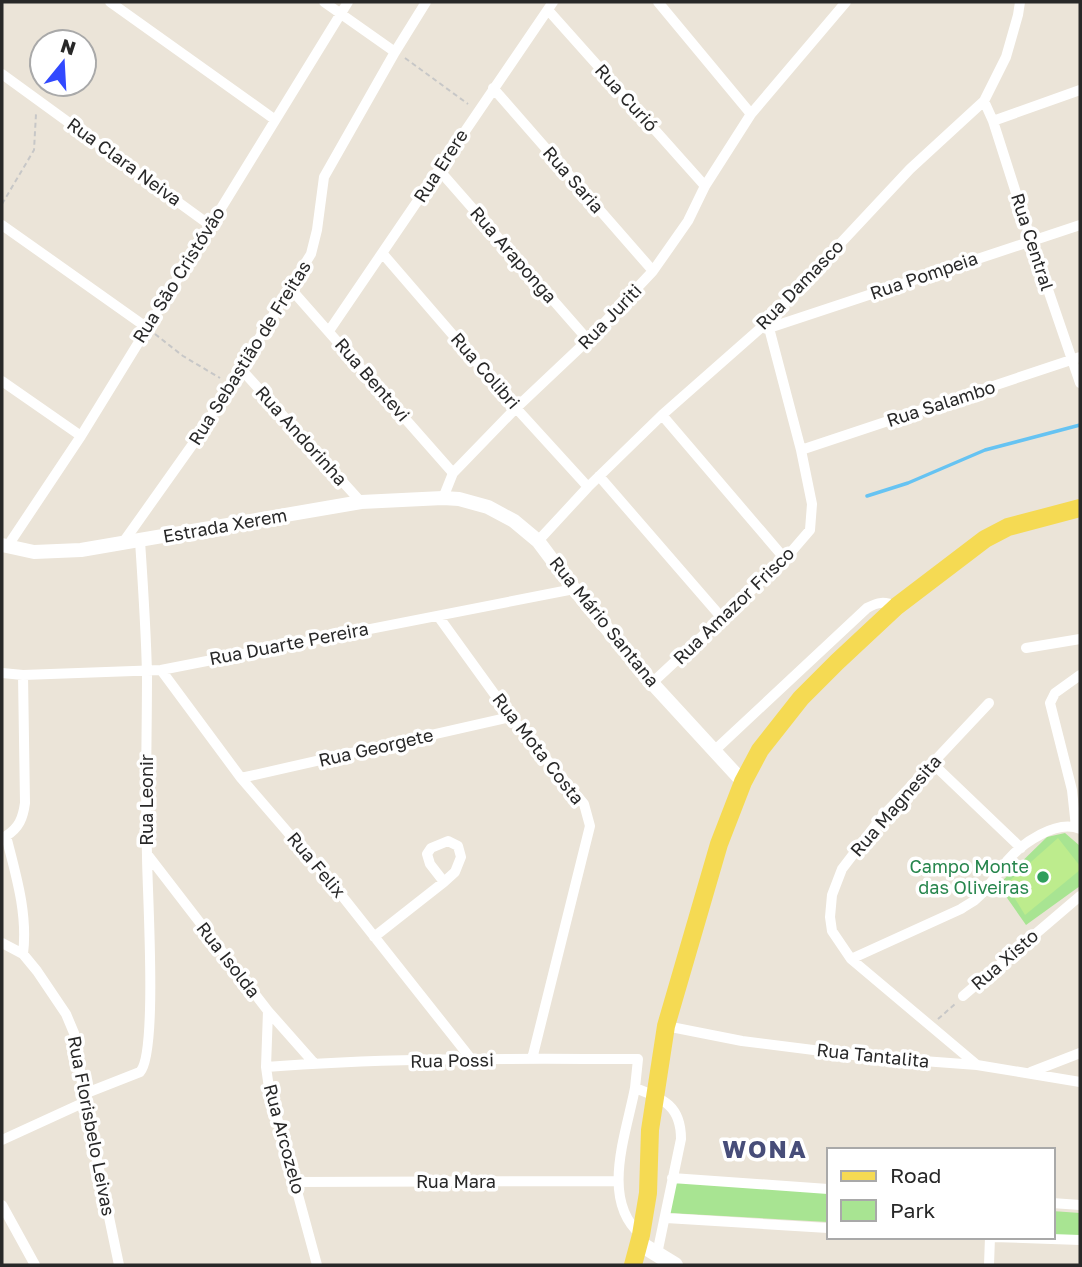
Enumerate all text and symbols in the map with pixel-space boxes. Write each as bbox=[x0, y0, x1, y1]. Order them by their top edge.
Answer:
north arrow bbox=[28, 28, 98, 98]
text: N bbox=[58, 33, 79, 60]
street label: Rua Curió bbox=[591, 59, 663, 136]
street label: Rua Clara Neiva bbox=[63, 112, 186, 210]
street label: Rua Erere bbox=[408, 125, 472, 206]
street label: Rua Saria bbox=[539, 142, 609, 217]
street label: Rua Central bbox=[1007, 190, 1059, 293]
street label: Rua São Cristóvão bbox=[127, 202, 229, 347]
street label: Rua Araponga bbox=[466, 202, 562, 307]
street label: Rua Damasco bbox=[751, 235, 848, 334]
street label: Rua Pompeia bbox=[867, 246, 980, 304]
street label: Rua Sebastião de Freitas bbox=[183, 256, 315, 449]
street label: Rua Juriti bbox=[573, 279, 646, 354]
street label: Rua Colibri bbox=[447, 328, 525, 413]
street label: Rua Bentevi bbox=[331, 333, 415, 425]
street label: Rua Salambo bbox=[884, 375, 998, 431]
street label: Rua Andorinha bbox=[251, 381, 352, 490]
street label: Estrada Xerem bbox=[161, 503, 289, 547]
street label: Rua Amazor Frisco bbox=[668, 542, 798, 669]
street label: Rua Mário Santana bbox=[545, 552, 664, 691]
street label: Rua Duarte Pereira bbox=[207, 617, 370, 669]
street label: Rua Mota Costa bbox=[488, 688, 589, 809]
street label: Rua Georgete bbox=[316, 723, 435, 771]
street label: Rua Magnesita bbox=[845, 750, 945, 861]
street label: Rua Leonir bbox=[135, 754, 157, 846]
street label: Rua Felix bbox=[283, 827, 351, 902]
place label: Campo Monte das Oliveiras bbox=[909, 855, 1029, 898]
marker: Campo Monte das Oliveiras bbox=[1035, 869, 1051, 885]
street label: Rua Isolda bbox=[192, 917, 265, 1002]
street label: Rua Xisto bbox=[966, 924, 1042, 994]
street label: Rua Florisbelo Leivas bbox=[64, 1034, 120, 1218]
street label: Rua Tantalita bbox=[816, 1038, 931, 1072]
street label: Rua Possi bbox=[410, 1048, 494, 1072]
street label: Rua Arcozelo bbox=[260, 1081, 310, 1196]
district label: WONA bbox=[722, 1134, 808, 1163]
legend bbox=[827, 1148, 1054, 1239]
text: Road bbox=[890, 1162, 941, 1188]
street label: Rua Mara bbox=[416, 1170, 496, 1192]
text: Park bbox=[890, 1197, 936, 1223]

